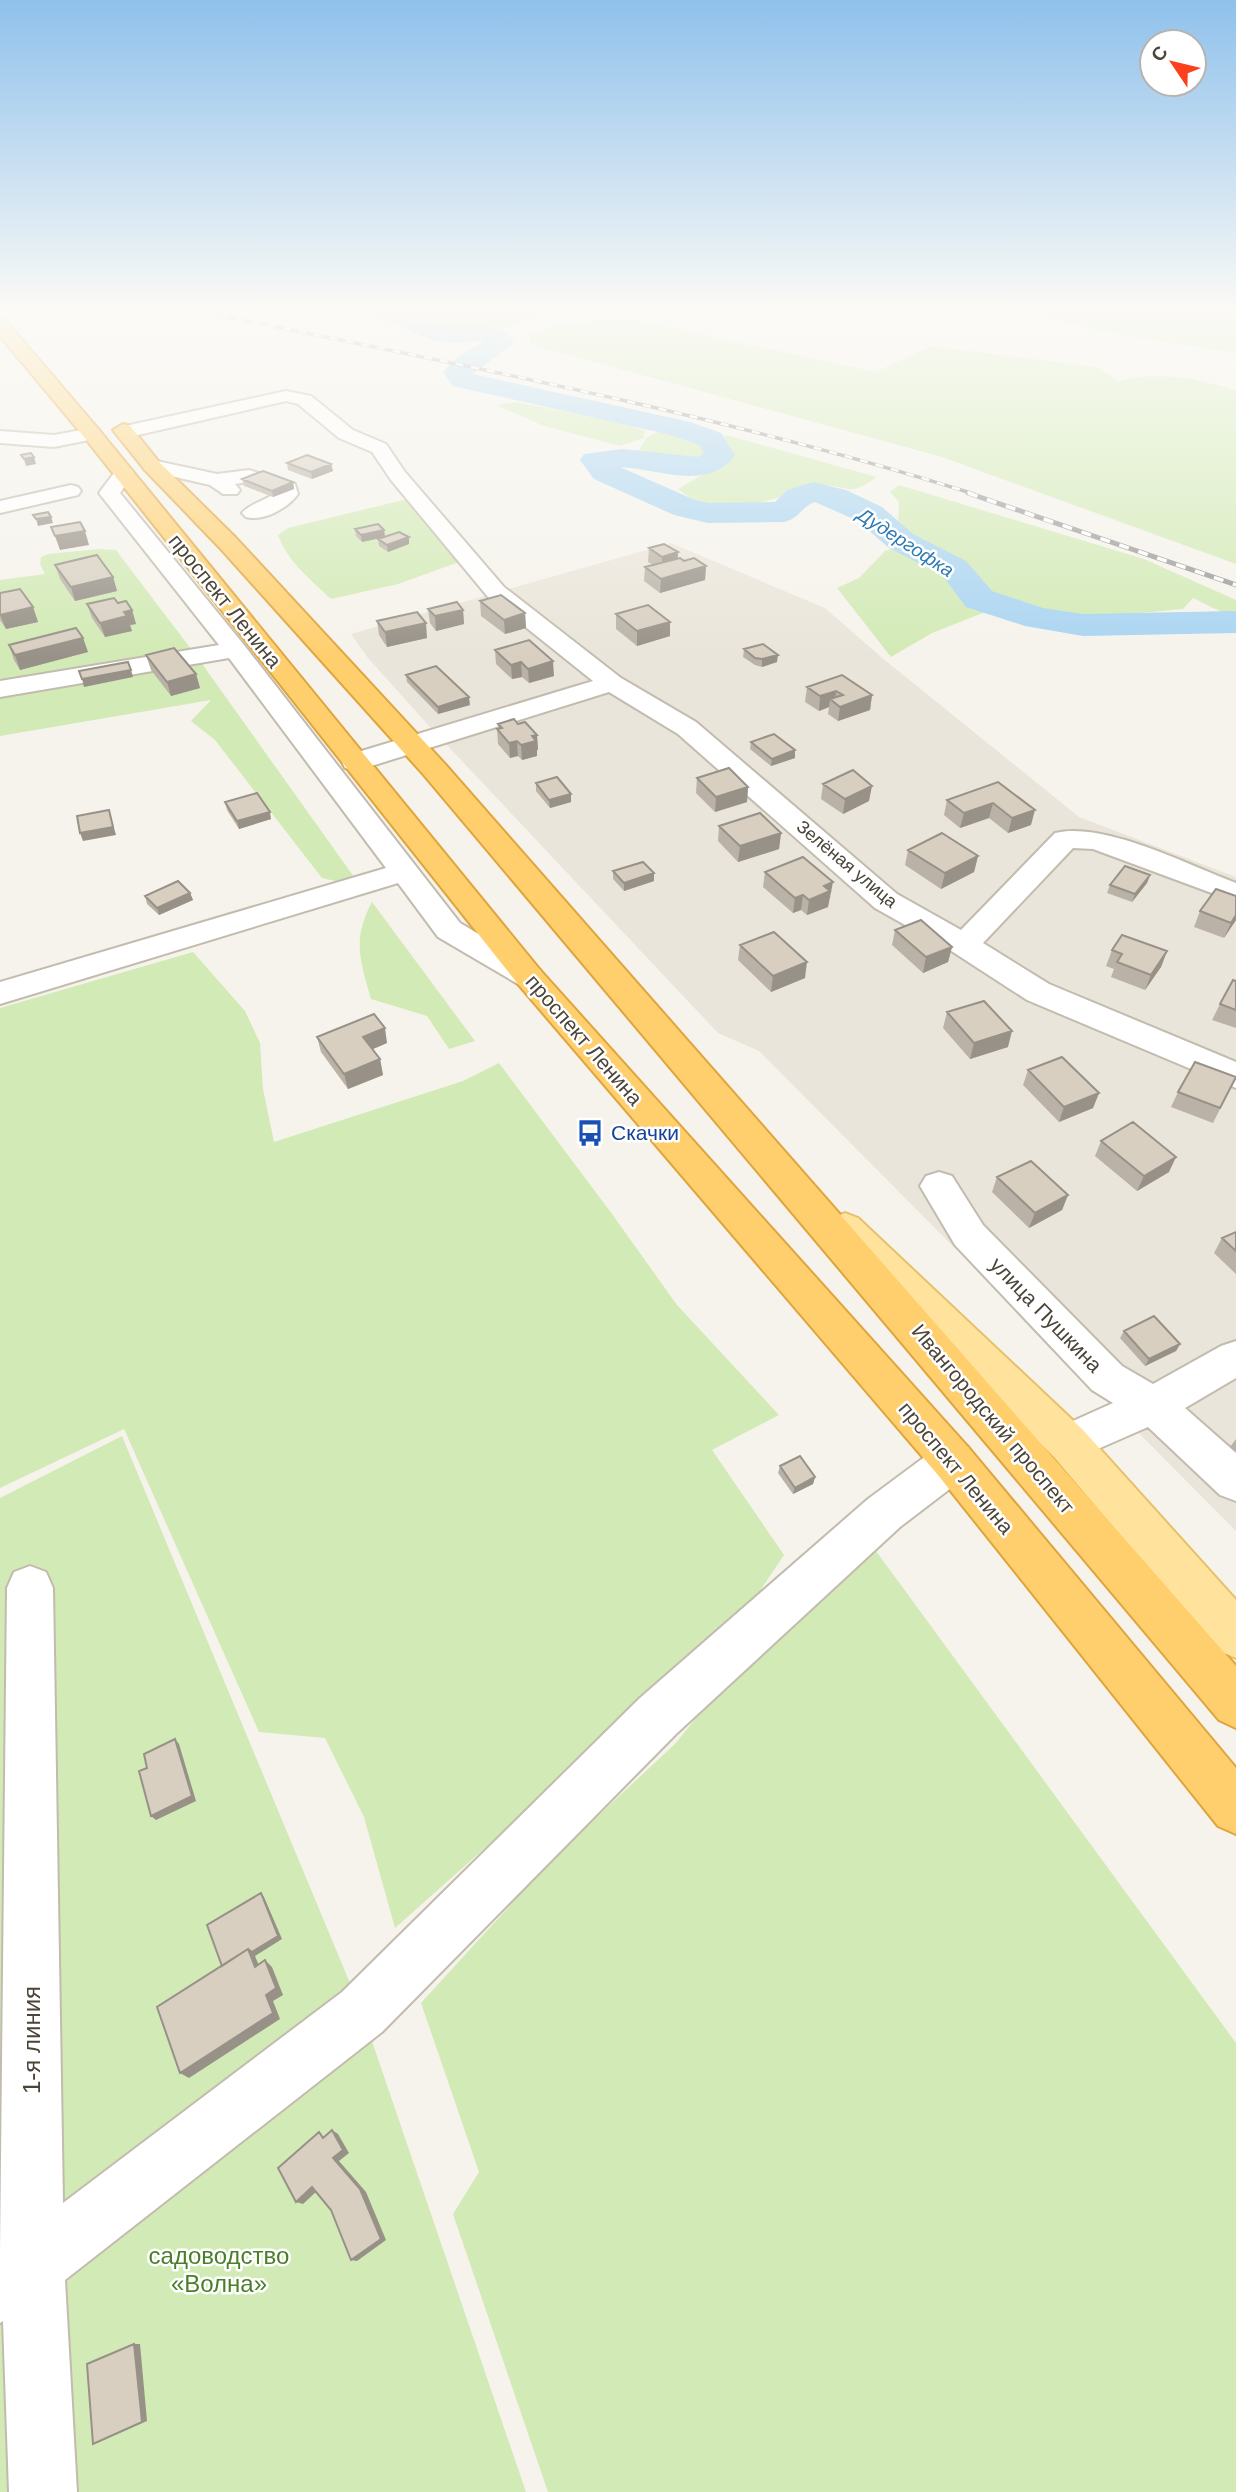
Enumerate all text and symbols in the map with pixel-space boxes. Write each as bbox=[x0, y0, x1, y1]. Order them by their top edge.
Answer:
north arrow bbox=[1138, 28, 1208, 98]
text: С bbox=[1147, 42, 1172, 65]
water label: Дудергофка bbox=[852, 503, 958, 581]
street label: проспект Ленина bbox=[164, 529, 287, 672]
street label: Зелёная улица bbox=[793, 816, 902, 912]
street label: проспект Ленина bbox=[521, 970, 647, 1110]
bus stop icon: Скачки bbox=[575, 1118, 605, 1148]
place label: Скачки bbox=[611, 1121, 679, 1144]
street label: улица Пушкина bbox=[986, 1253, 1107, 1377]
street label: Ивангородский проспект bbox=[908, 1320, 1079, 1518]
street label: проспект Ленина bbox=[894, 1397, 1018, 1539]
street label: 1-я линия bbox=[18, 1986, 45, 2094]
park label: садоводство «Волна» bbox=[149, 2242, 289, 2297]

